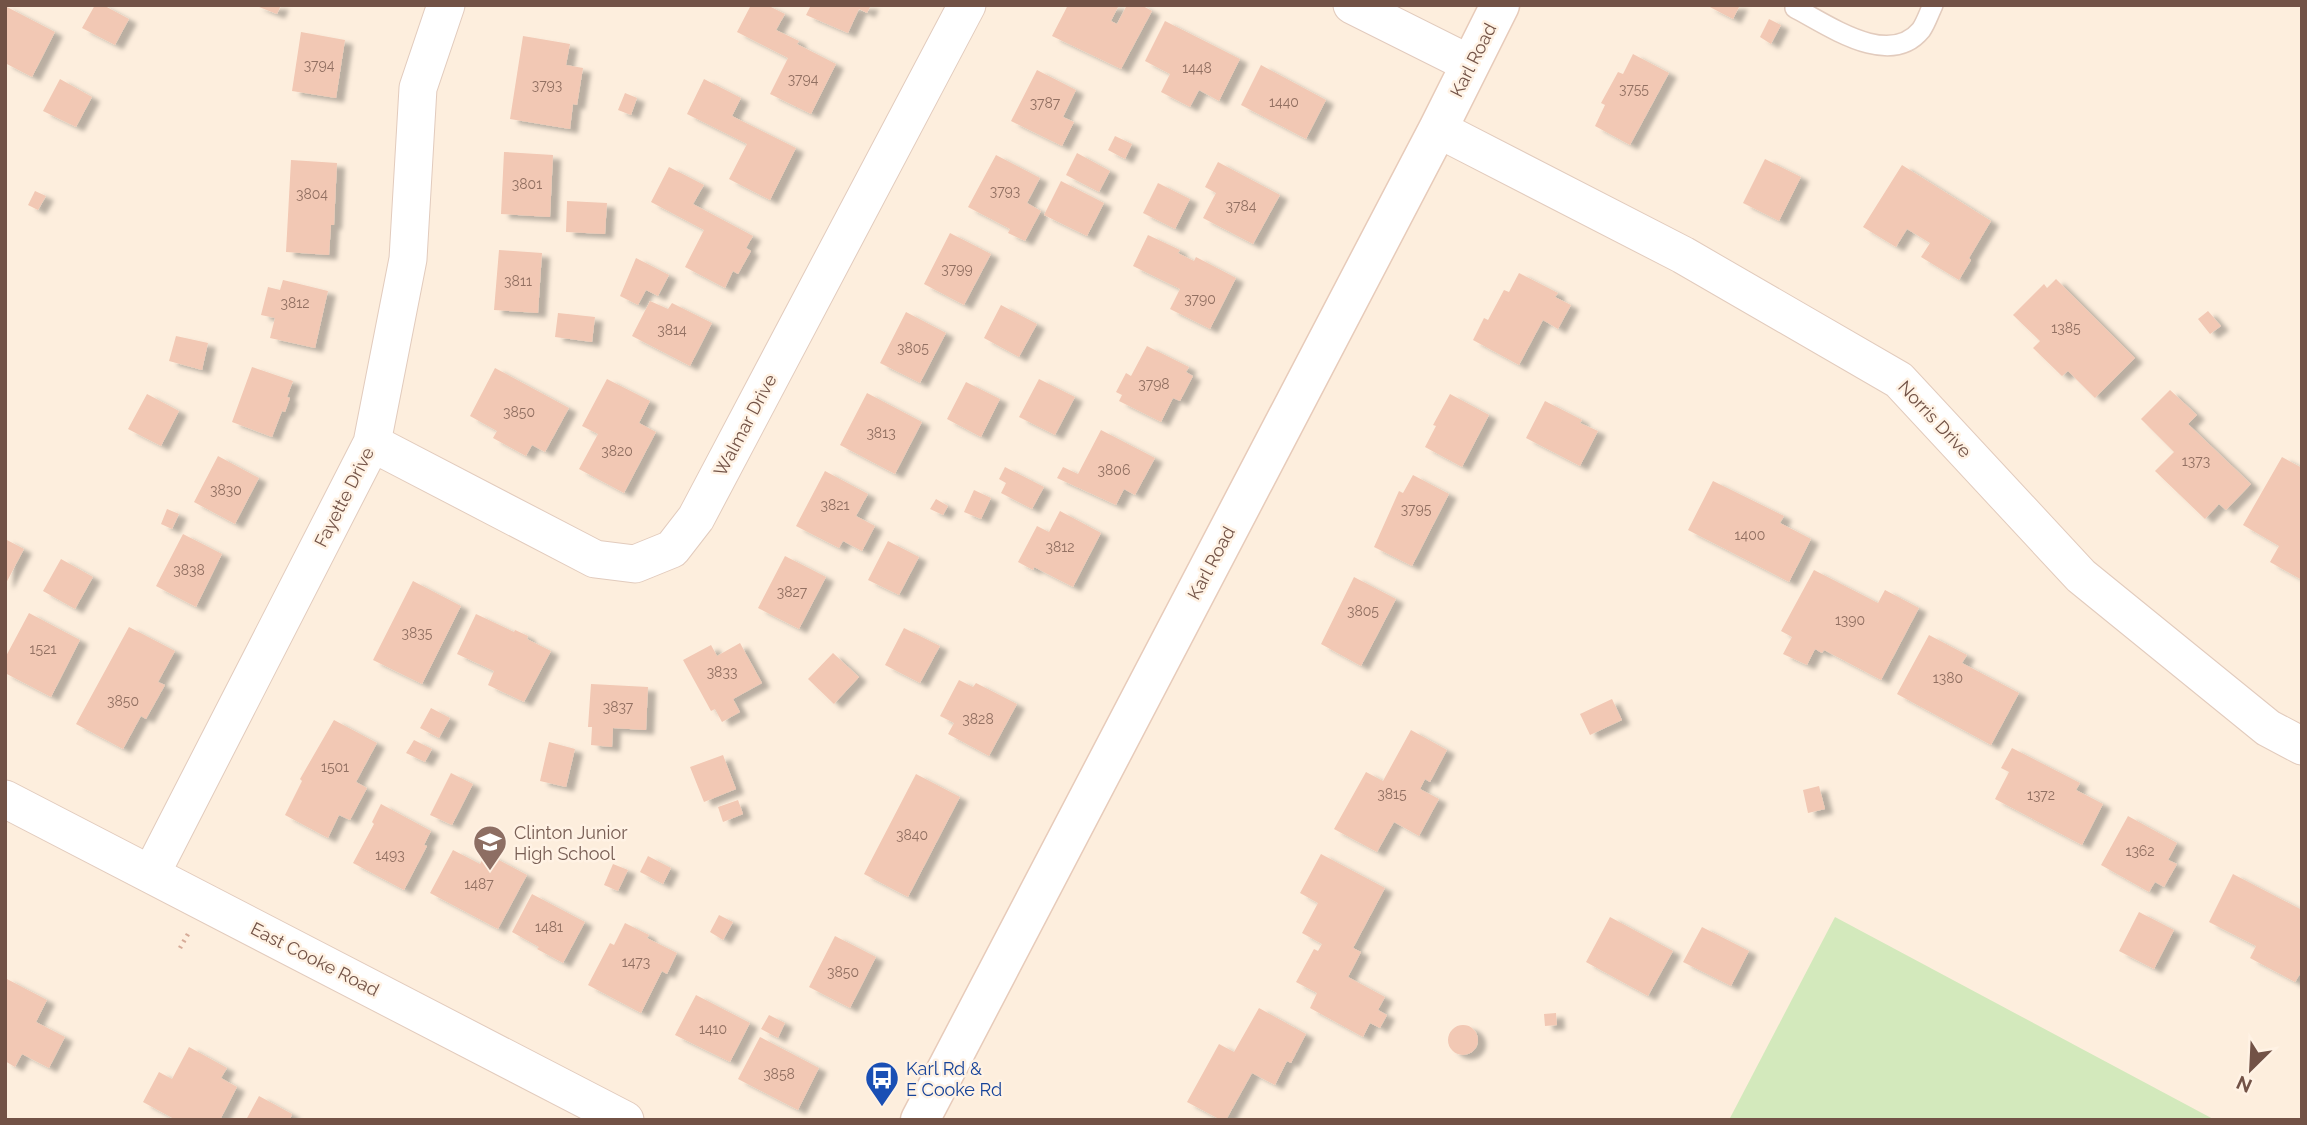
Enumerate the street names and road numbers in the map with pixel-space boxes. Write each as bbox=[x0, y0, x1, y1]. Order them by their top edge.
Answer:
street label: Karl Road bbox=[1446, 20, 1500, 100]
street label: Walmar Drive bbox=[709, 370, 781, 480]
street label: Norris Drive bbox=[1894, 376, 1976, 462]
street label: Fayette Drive bbox=[310, 443, 378, 550]
street label: Karl Road bbox=[1183, 523, 1239, 603]
street label: East Cooke Road bbox=[247, 918, 383, 1000]

